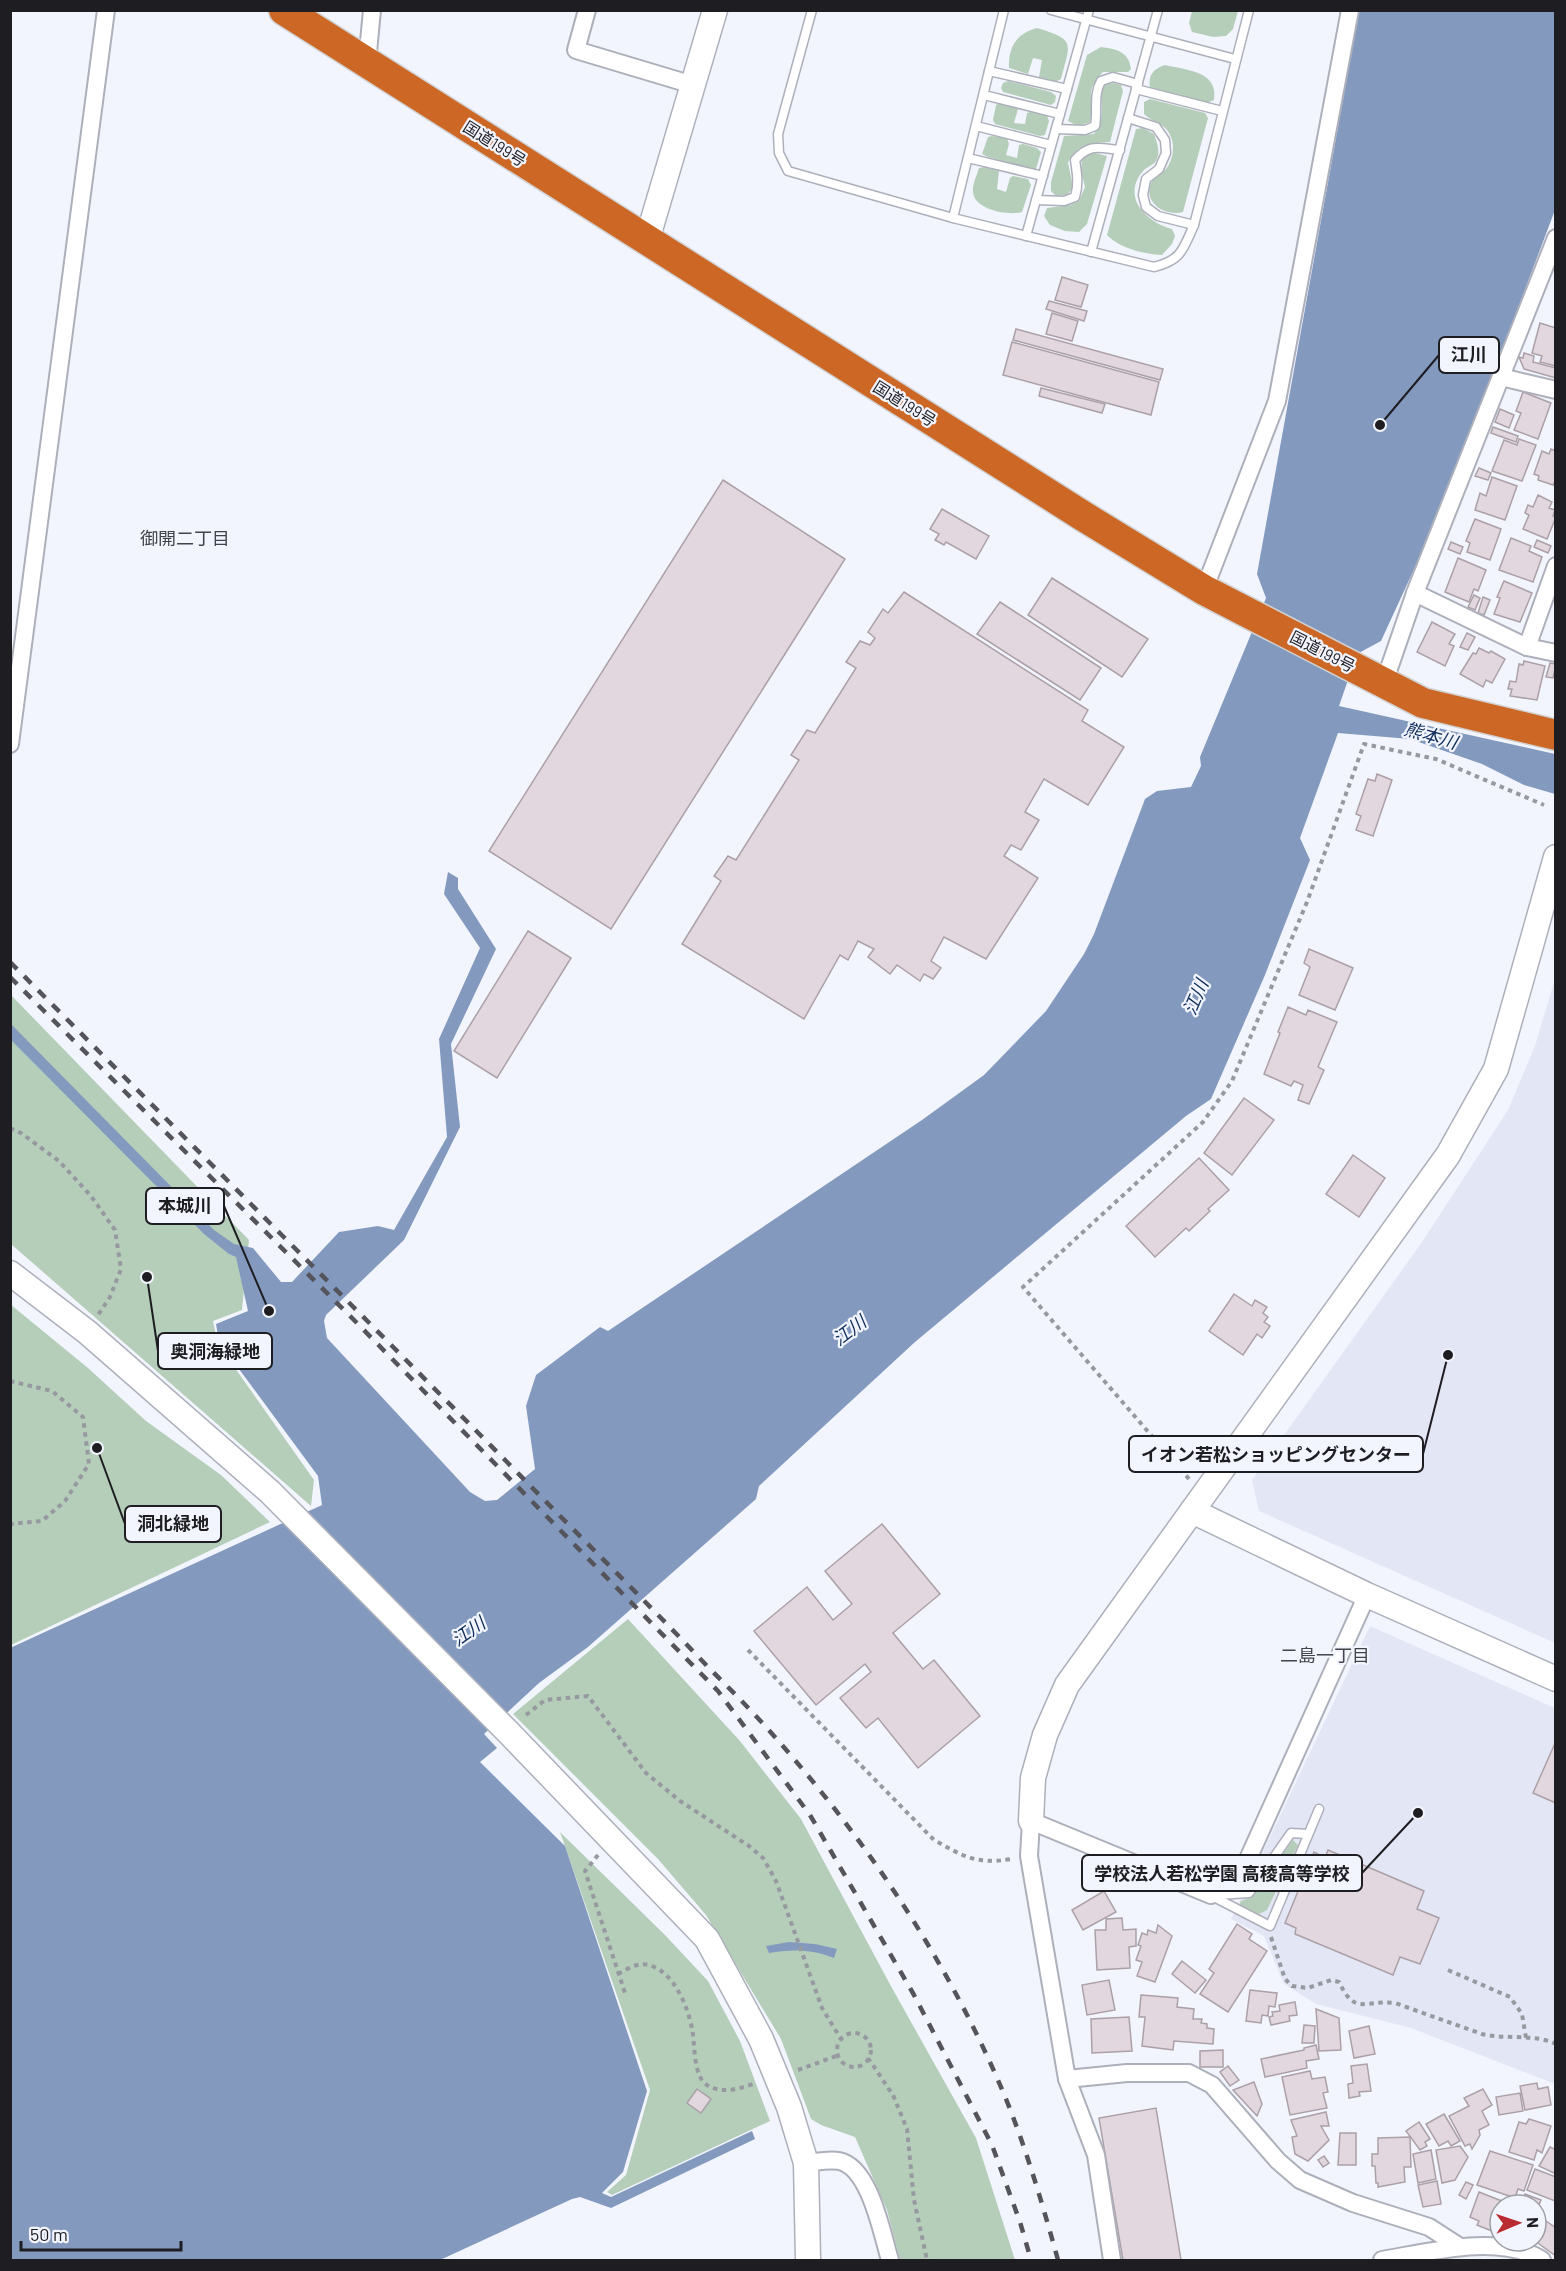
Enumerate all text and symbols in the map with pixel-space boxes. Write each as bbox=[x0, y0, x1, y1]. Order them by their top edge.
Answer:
street label: 国道199号 bbox=[460, 116, 530, 170]
callout: 江川 bbox=[1439, 337, 1499, 373]
text: 江川 bbox=[1451, 343, 1487, 365]
street label: 国道199号 bbox=[870, 376, 940, 430]
district label: 御開二丁目 bbox=[140, 527, 230, 549]
street label: 国道199号 bbox=[1287, 627, 1359, 675]
water label: 熊本川 bbox=[1402, 717, 1462, 754]
water label: 江川 bbox=[1178, 974, 1213, 1018]
callout: 本城川 bbox=[146, 1188, 224, 1224]
text: 本城川 bbox=[158, 1194, 212, 1216]
water label: 江川 bbox=[828, 1309, 872, 1350]
callout: 奥洞海緑地 bbox=[158, 1333, 272, 1369]
text: 奥洞海緑地 bbox=[170, 1340, 260, 1362]
callout: イオン若松ショッピングセンター bbox=[1129, 1436, 1423, 1472]
text: イオン若松ショッピングセンター bbox=[1141, 1443, 1411, 1465]
callout: 洞北緑地 bbox=[125, 1506, 221, 1542]
text: 洞北緑地 bbox=[137, 1512, 209, 1534]
water label: 江川 bbox=[447, 1611, 491, 1650]
district label: 二島一丁目 bbox=[1280, 1644, 1370, 1666]
callout: 学校法人若松学園 高稜高等学校 bbox=[1082, 1855, 1362, 1891]
text: 学校法人若松学園 高稜高等学校 bbox=[1094, 1862, 1350, 1884]
north arrow bbox=[1488, 2193, 1548, 2253]
scale bar bbox=[21, 2214, 182, 2252]
text: N bbox=[1524, 2217, 1543, 2228]
text: 50 m bbox=[30, 2223, 68, 2245]

